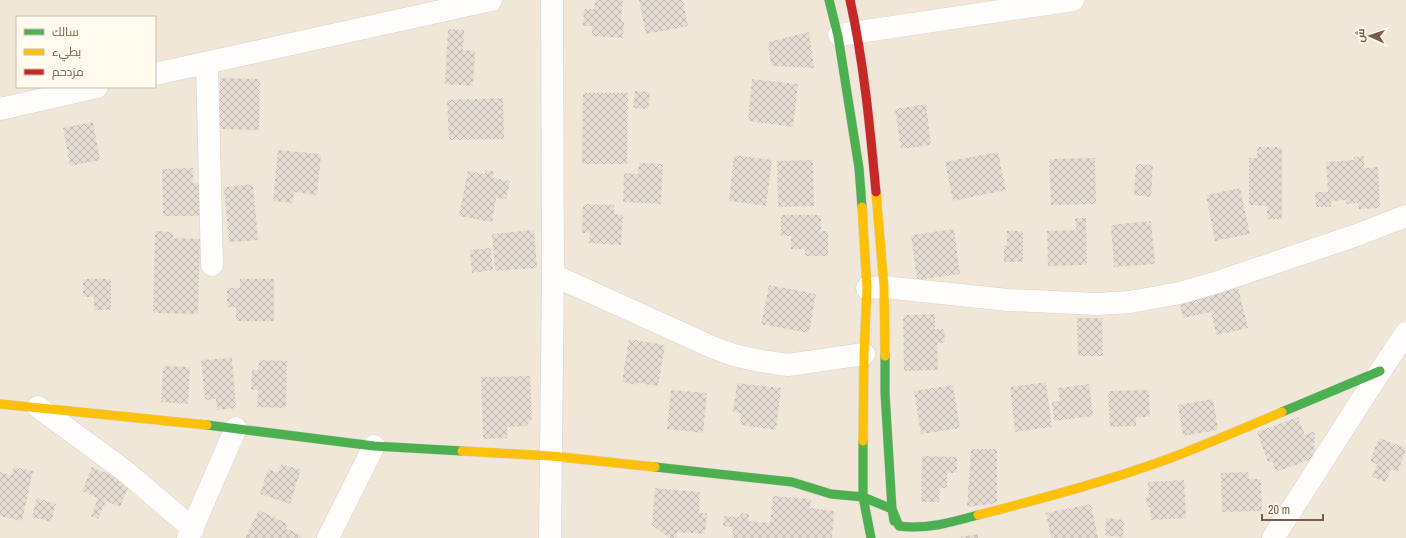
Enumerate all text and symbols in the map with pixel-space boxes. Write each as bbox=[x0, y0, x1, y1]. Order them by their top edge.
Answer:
legend bbox=[16, 16, 156, 88]
north arrow bbox=[1350, 16, 1390, 56]
text: سالك bbox=[52, 24, 79, 40]
text: ش bbox=[1353, 28, 1367, 43]
text: بطيء bbox=[52, 44, 81, 62]
text: مزدحم bbox=[52, 64, 84, 80]
scale bar bbox=[1262, 496, 1323, 522]
text: 20 m bbox=[1268, 502, 1290, 518]

